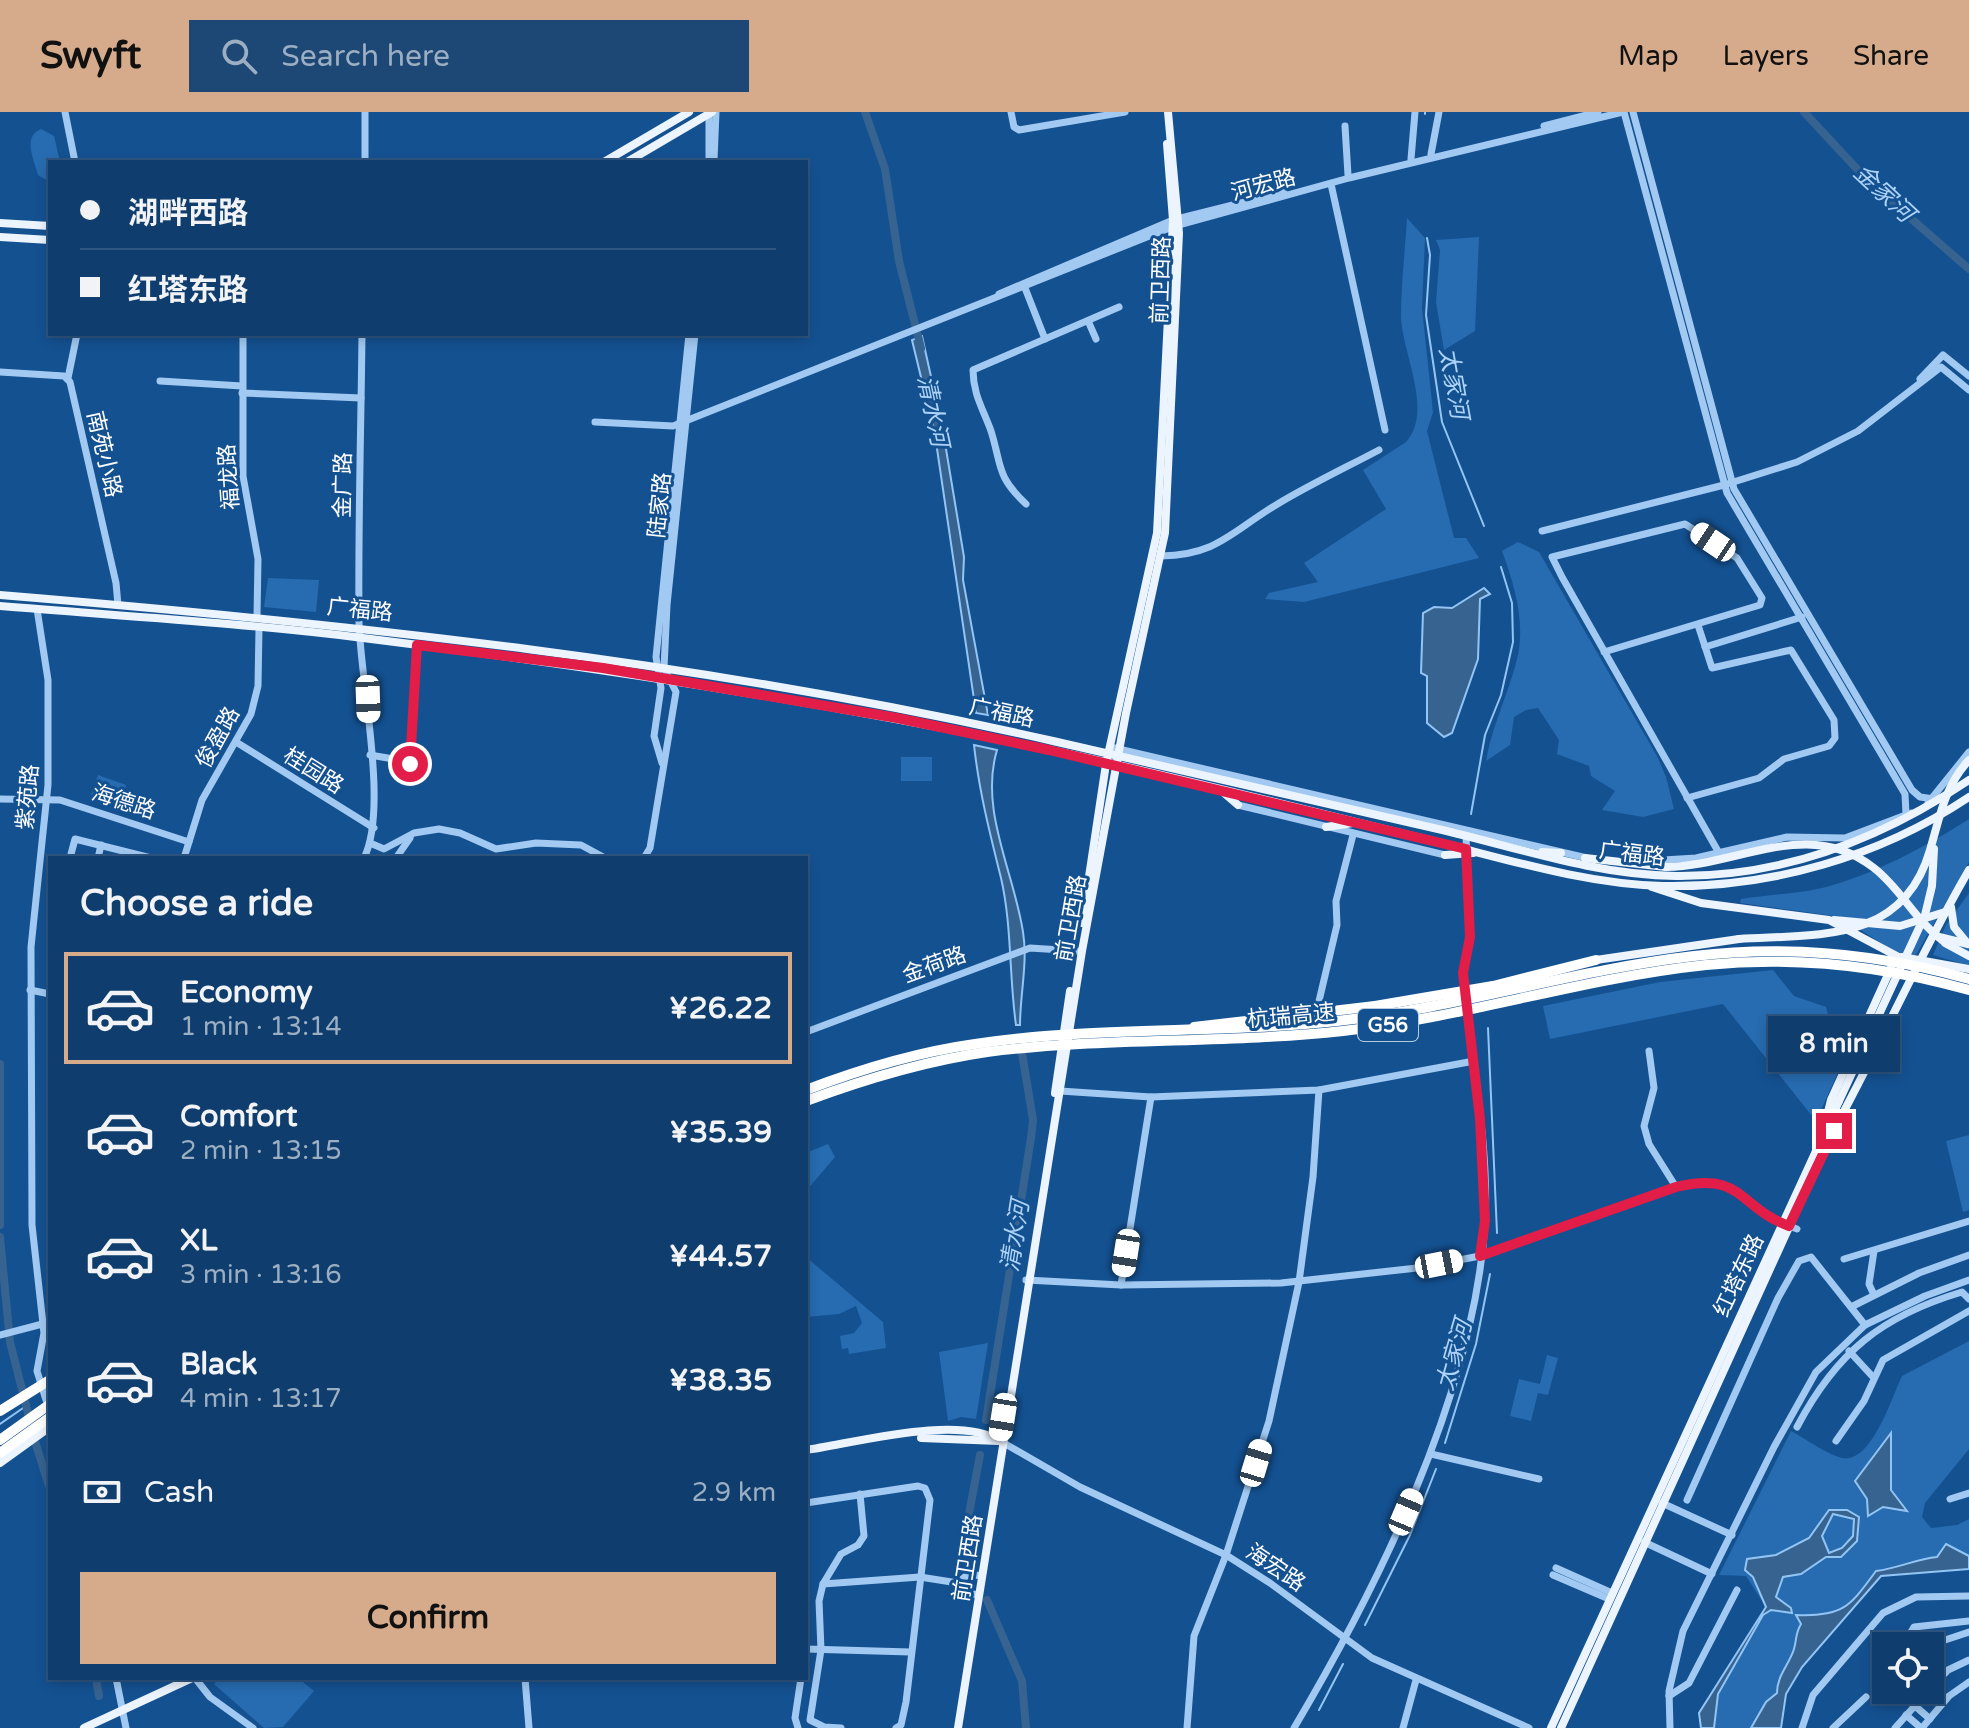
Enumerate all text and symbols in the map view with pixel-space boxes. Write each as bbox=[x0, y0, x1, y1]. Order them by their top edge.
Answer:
search box bbox=[189, 20, 749, 92]
text: Swyft bbox=[40, 33, 141, 79]
icon: search bbox=[217, 34, 261, 78]
text: Search here bbox=[281, 38, 450, 75]
text: Map bbox=[1618, 39, 1679, 73]
text: Layers bbox=[1723, 39, 1809, 73]
text: Share bbox=[1853, 39, 1929, 73]
water label: 金家河 bbox=[1847, 158, 1923, 231]
street label: 河宏路 bbox=[1228, 164, 1299, 206]
text: 湖畔西路 bbox=[128, 195, 248, 232]
street label: 前卫西路 bbox=[1146, 236, 1176, 324]
text: 红塔东路 bbox=[128, 272, 248, 309]
water label: 太家河 bbox=[1433, 345, 1475, 425]
water label: 清水河 bbox=[911, 373, 955, 453]
street label: 南苑小路 bbox=[81, 408, 127, 500]
street label: 福龙路 bbox=[214, 443, 244, 511]
street label: 金广路 bbox=[329, 452, 357, 518]
street label: 陆家路 bbox=[644, 471, 676, 539]
car bbox=[1686, 519, 1740, 565]
street label: 广福路 bbox=[326, 594, 394, 626]
car bbox=[355, 675, 381, 723]
street label: 广福路 bbox=[967, 693, 1037, 733]
street label: 俊盈路 bbox=[191, 702, 245, 773]
street label: 桂园路 bbox=[279, 742, 348, 799]
route start bbox=[392, 746, 428, 782]
street label: 紫苑路 bbox=[12, 763, 44, 831]
street label: 海德路 bbox=[88, 779, 159, 825]
street label: 广福路 bbox=[1598, 837, 1666, 871]
street label: 前卫西路 bbox=[1051, 873, 1091, 964]
text: Choose a ride bbox=[80, 882, 313, 925]
street label: 金荷路 bbox=[899, 941, 970, 988]
icon: car bbox=[84, 972, 156, 1044]
text: Economy bbox=[180, 974, 313, 1011]
text: ¥26.22 bbox=[669, 990, 772, 1027]
street label: 杭瑞高速 bbox=[1246, 999, 1336, 1033]
road number: G56 bbox=[1358, 1009, 1418, 1041]
text: 1 min · 13:14 bbox=[180, 1011, 342, 1042]
callout: 8 min bbox=[1768, 1015, 1900, 1071]
text: 8 min bbox=[1799, 1028, 1869, 1059]
icon: car bbox=[84, 1096, 156, 1168]
text: Comfort bbox=[180, 1098, 298, 1135]
route end bbox=[1816, 1113, 1852, 1149]
text: ¥35.39 bbox=[669, 1114, 772, 1151]
text: 2 min · 13:15 bbox=[180, 1135, 342, 1166]
water label: 清水河 bbox=[996, 1194, 1036, 1274]
icon: car bbox=[84, 1220, 156, 1292]
text: XL bbox=[180, 1222, 217, 1259]
car bbox=[1110, 1227, 1142, 1279]
street label: 红塔东路 bbox=[1709, 1230, 1769, 1321]
text: ¥44.57 bbox=[669, 1238, 772, 1275]
car bbox=[1413, 1248, 1465, 1280]
text: 3 min · 13:16 bbox=[180, 1259, 342, 1290]
water label: 太家河 bbox=[1431, 1313, 1479, 1394]
icon: car bbox=[84, 1344, 156, 1416]
text: Black bbox=[180, 1346, 257, 1383]
text: ¥38.35 bbox=[669, 1362, 772, 1399]
text: 4 min · 13:17 bbox=[180, 1383, 342, 1414]
car bbox=[987, 1391, 1019, 1443]
car bbox=[1238, 1437, 1274, 1489]
icon: cash bbox=[80, 1470, 124, 1514]
text: Cash bbox=[144, 1474, 214, 1511]
text: 2.9 km bbox=[692, 1477, 776, 1508]
car bbox=[1386, 1485, 1426, 1539]
street label: 前卫西路 bbox=[948, 1513, 988, 1604]
street label: 海宏路 bbox=[1241, 1539, 1310, 1597]
button: Confirm bbox=[80, 1572, 776, 1664]
map controls bbox=[1872, 1632, 1944, 1704]
button: locate bbox=[1872, 1632, 1944, 1704]

